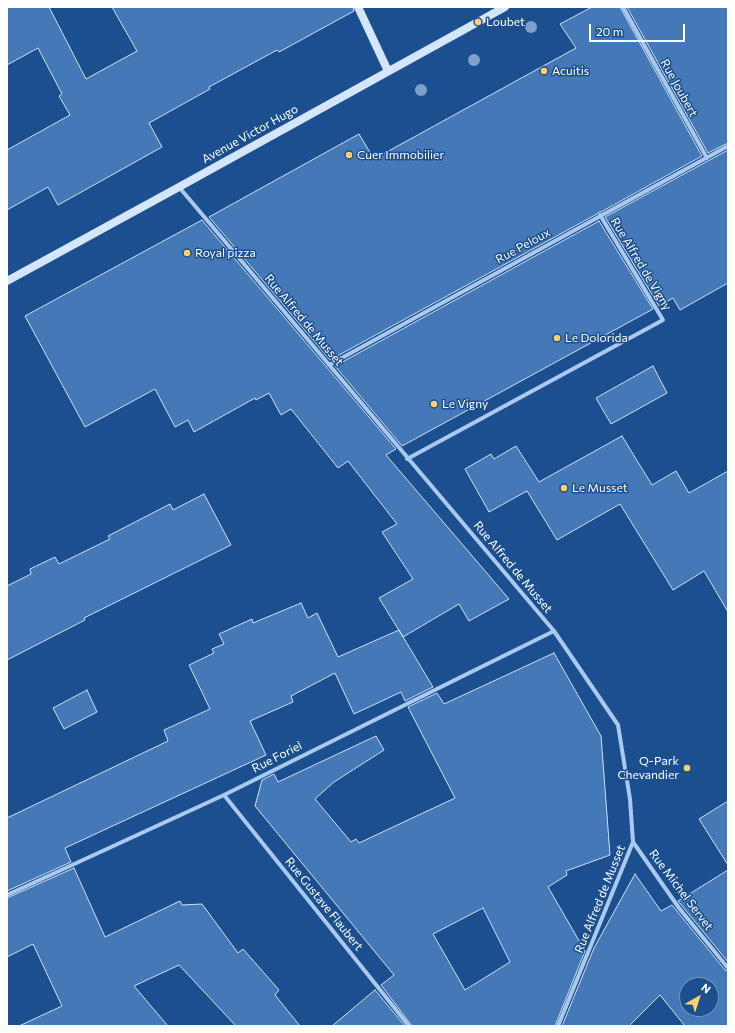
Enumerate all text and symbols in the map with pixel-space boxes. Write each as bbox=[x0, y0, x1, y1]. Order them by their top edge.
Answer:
place label: Loubet bbox=[486, 15, 525, 29]
scale bar bbox=[591, 16, 687, 42]
marker: Loubet bbox=[473, 17, 483, 27]
text: 20 m bbox=[596, 24, 623, 38]
street label: Rue Joubert bbox=[657, 57, 701, 119]
place label: Acuitis bbox=[552, 64, 589, 78]
marker: Acuitis bbox=[539, 66, 549, 76]
street label: Avenue Victor Hugo bbox=[199, 102, 301, 166]
place label: Cuer Immobilier bbox=[357, 148, 444, 162]
marker: Cuer Immobilier bbox=[344, 150, 354, 160]
street label: Rue Alfred de Vigny bbox=[608, 215, 674, 313]
street label: Rue Peloux bbox=[493, 225, 553, 267]
place label: Royal pizza bbox=[195, 246, 256, 260]
marker: Royal pizza bbox=[182, 248, 192, 258]
street label: Rue Alfred de Musset bbox=[261, 271, 347, 369]
place label: Le Dolorida bbox=[565, 331, 628, 345]
marker: Le Dolorida bbox=[552, 333, 562, 343]
place label: Le Vigny bbox=[442, 397, 488, 411]
marker: Le Vigny bbox=[429, 399, 439, 409]
place label: Le Musset bbox=[572, 481, 628, 495]
marker: Le Musset bbox=[559, 483, 569, 493]
street label: Rue Alfred de Musset bbox=[470, 518, 556, 616]
street label: Rue Foriel bbox=[250, 738, 304, 776]
place label: Q-Park Chevandier bbox=[617, 754, 679, 782]
marker: Q-Park Chevandier bbox=[682, 763, 692, 773]
street label: Rue Alfred de Musset bbox=[572, 843, 628, 955]
street label: Rue Michel Servet bbox=[646, 847, 716, 933]
street label: Rue Gustave Flaubert bbox=[282, 854, 366, 954]
north arrow bbox=[679, 977, 719, 1017]
text: N bbox=[699, 980, 714, 996]

